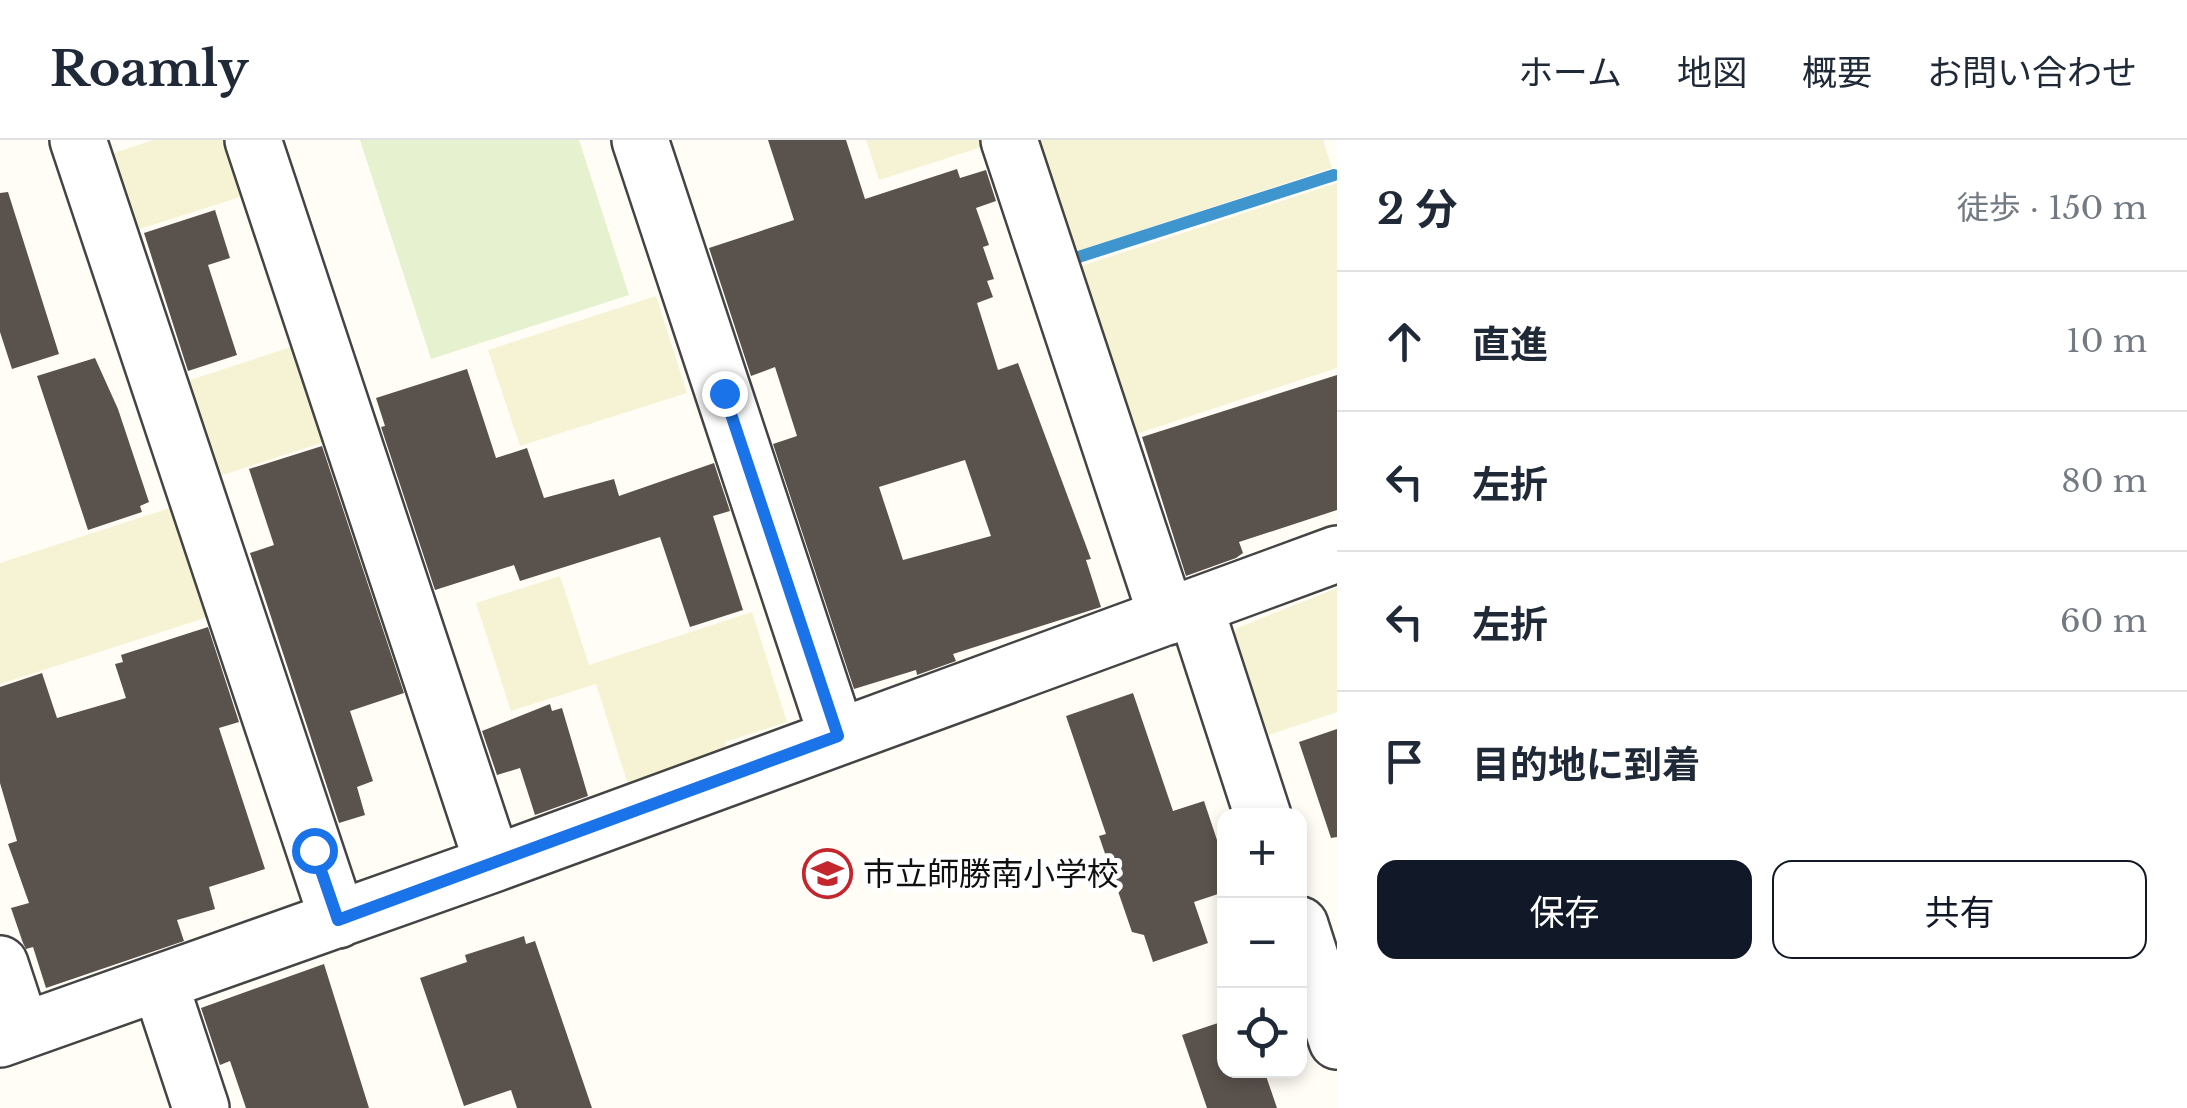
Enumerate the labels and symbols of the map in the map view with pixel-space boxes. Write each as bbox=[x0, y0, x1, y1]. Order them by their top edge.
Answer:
route end bbox=[702, 371, 748, 417]
route start bbox=[292, 828, 338, 874]
school or university icon: 市立師勝南小学校 bbox=[802, 848, 854, 900]
place label: 市立師勝南小学校 bbox=[863, 854, 1119, 894]

